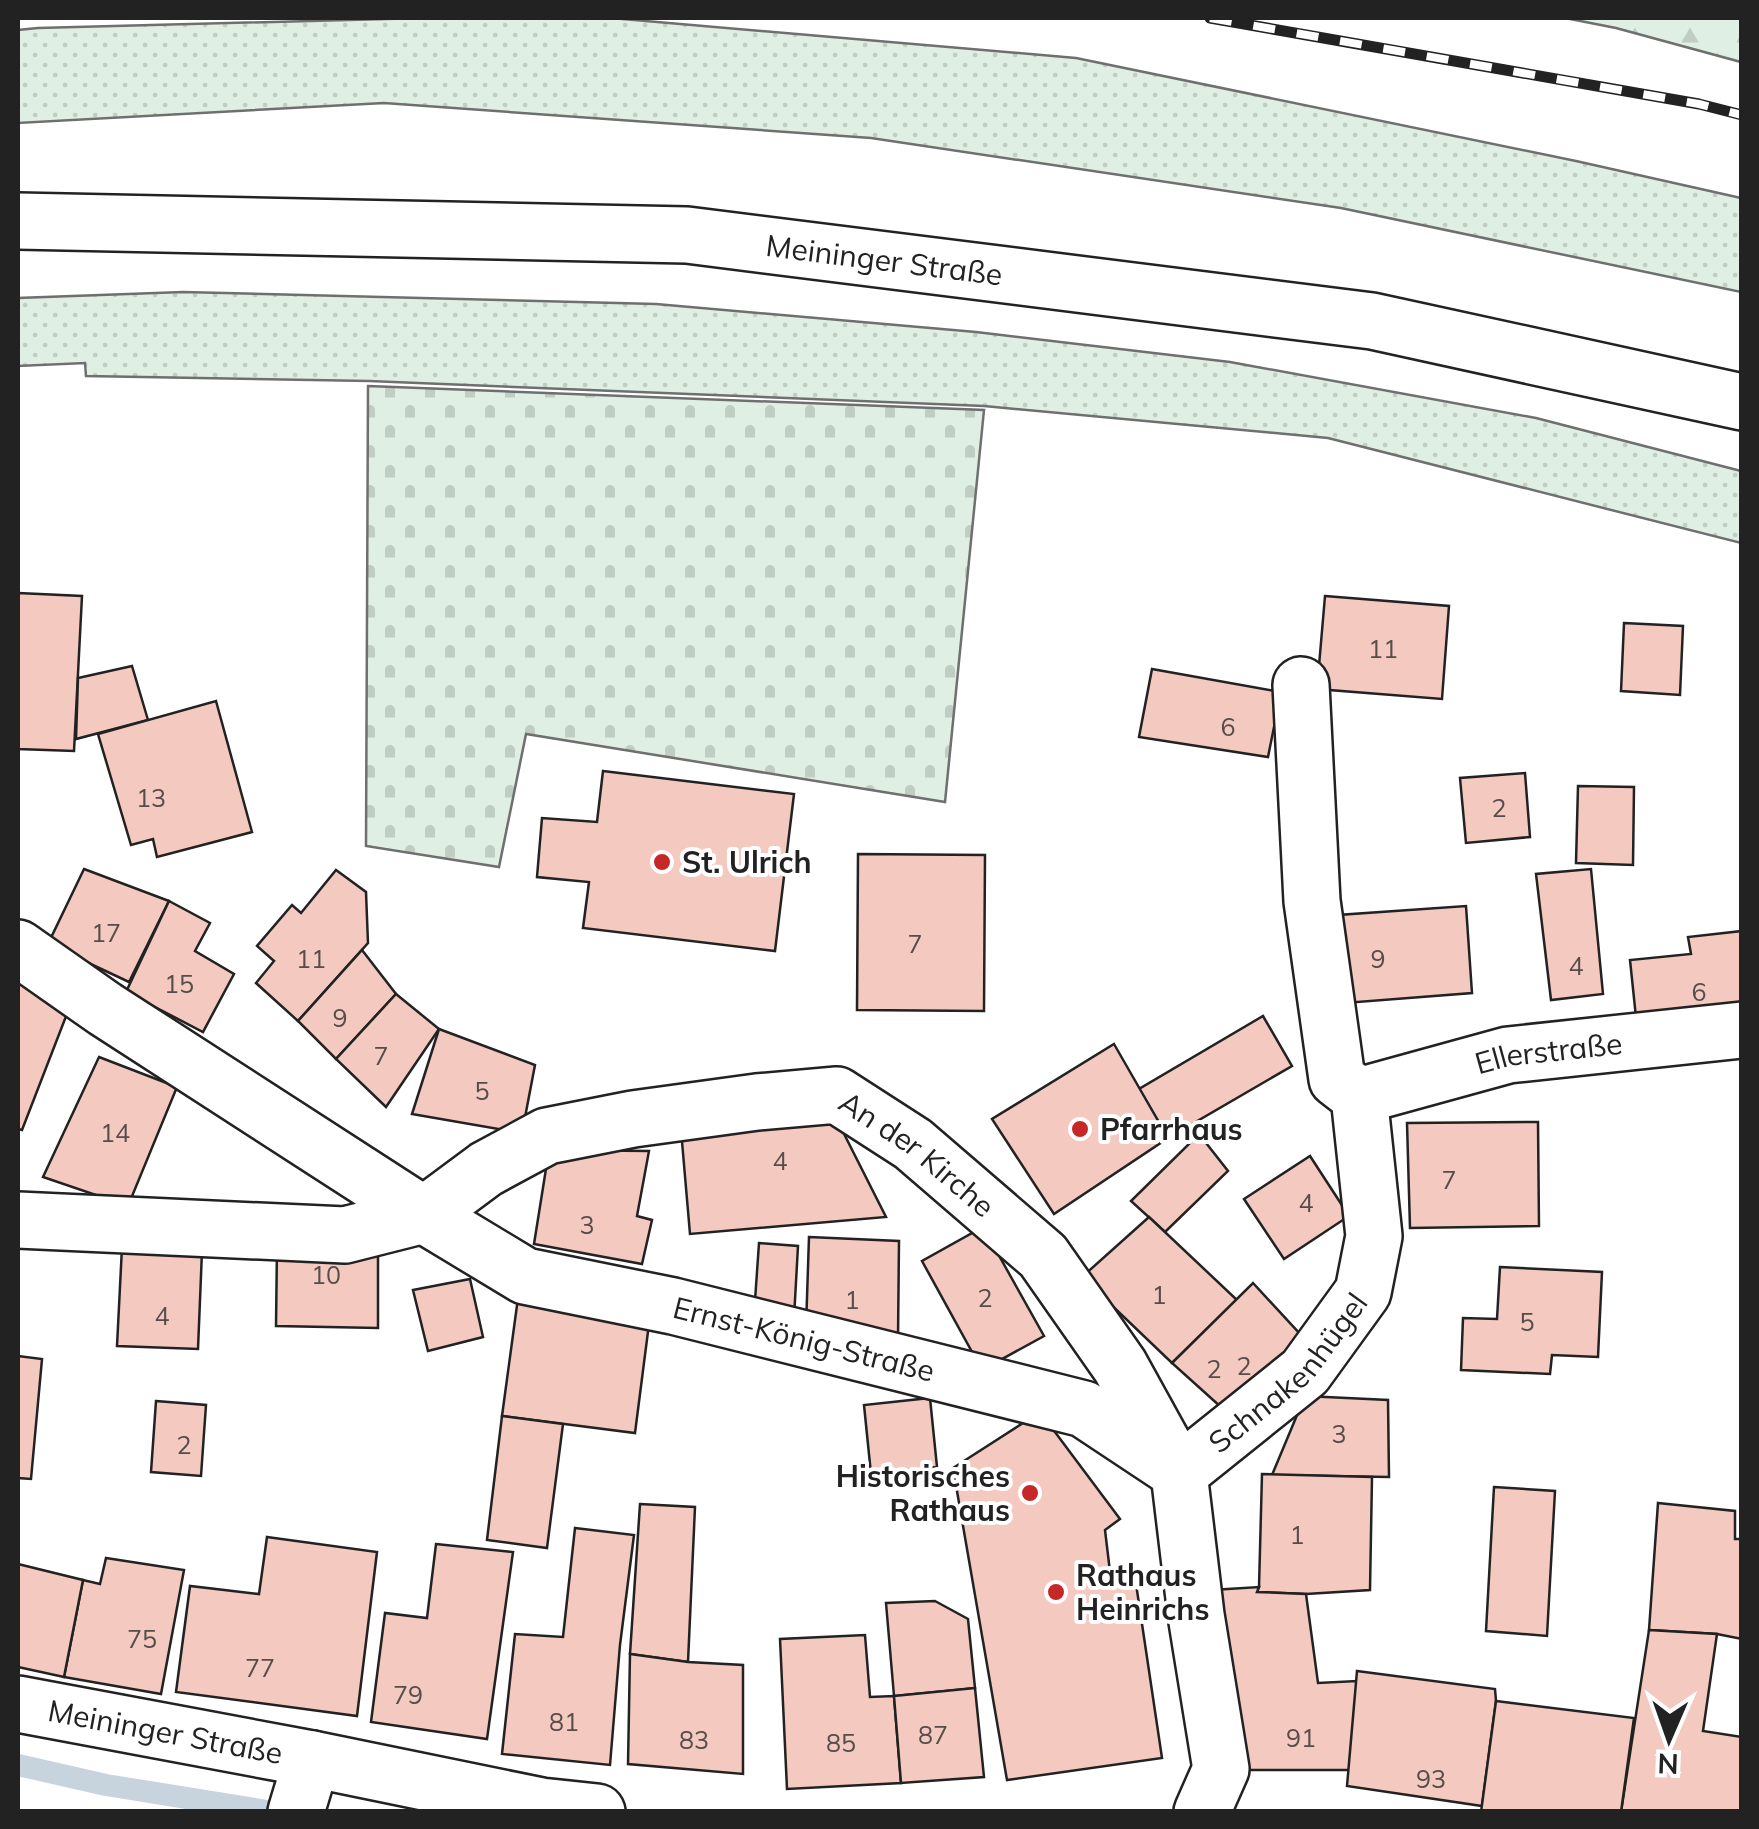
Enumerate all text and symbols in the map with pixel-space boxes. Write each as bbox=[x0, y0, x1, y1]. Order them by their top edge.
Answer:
street label: Meininger Straße bbox=[764, 226, 1005, 293]
house number: 11 bbox=[1368, 633, 1398, 664]
house number: 6 bbox=[1220, 711, 1236, 742]
house number: 13 bbox=[136, 782, 166, 813]
house number: 2 bbox=[1491, 792, 1507, 823]
place label: St. Ulrich bbox=[682, 843, 812, 881]
marker: St. Ulrich bbox=[651, 851, 673, 873]
house number: 17 bbox=[91, 917, 121, 948]
house number: 7 bbox=[907, 928, 923, 959]
house number: 11 bbox=[296, 943, 326, 974]
house number: 9 bbox=[1370, 943, 1386, 974]
house number: 4 bbox=[1568, 950, 1584, 981]
house number: 15 bbox=[164, 968, 194, 999]
house number: 6 bbox=[1691, 976, 1707, 1007]
house number: 9 bbox=[332, 1002, 348, 1033]
street label: Ellerstraße bbox=[1470, 1024, 1624, 1082]
house number: 7 bbox=[373, 1040, 389, 1071]
house number: 5 bbox=[474, 1075, 490, 1106]
street label: An der Kirche bbox=[832, 1082, 1003, 1225]
place label: Pfarrhaus bbox=[1100, 1110, 1243, 1148]
house number: 14 bbox=[100, 1117, 130, 1148]
marker: Pfarrhaus bbox=[1069, 1118, 1091, 1140]
house number: 4 bbox=[772, 1145, 788, 1176]
house number: 7 bbox=[1441, 1164, 1457, 1195]
house number: 4 bbox=[1298, 1187, 1314, 1218]
house number: 3 bbox=[579, 1209, 595, 1240]
house number: 10 bbox=[311, 1259, 341, 1290]
house number: 1 bbox=[1151, 1279, 1167, 1310]
house number: 2 bbox=[977, 1282, 993, 1313]
house number: 1 bbox=[844, 1284, 860, 1315]
street label: Schnakenhügel bbox=[1201, 1285, 1375, 1461]
street label: Ernst-König-Straße bbox=[669, 1288, 939, 1390]
house number: 4 bbox=[154, 1300, 170, 1331]
house number: 5 bbox=[1519, 1306, 1535, 1337]
house number: 2 bbox=[1236, 1350, 1252, 1381]
house number: 2 bbox=[1206, 1353, 1222, 1384]
house number: 3 bbox=[1331, 1418, 1347, 1449]
house number: 2 bbox=[176, 1429, 192, 1460]
place label: Historisches Rathaus bbox=[836, 1457, 1010, 1529]
marker: Historisches Rathaus bbox=[1019, 1482, 1041, 1504]
house number: 1 bbox=[1289, 1519, 1305, 1550]
place label: Rathaus Heinrichs bbox=[1076, 1556, 1209, 1628]
marker: Rathaus Heinrichs bbox=[1045, 1581, 1067, 1603]
house number: 75 bbox=[127, 1623, 157, 1654]
house number: 77 bbox=[245, 1652, 275, 1683]
house number: 79 bbox=[393, 1679, 423, 1710]
north arrow bbox=[1619, 1689, 1719, 1789]
street label: Meininger Straße bbox=[45, 1691, 286, 1772]
house number: 81 bbox=[549, 1706, 579, 1737]
house number: 87 bbox=[918, 1719, 948, 1750]
house number: 91 bbox=[1286, 1722, 1316, 1753]
house number: 83 bbox=[679, 1724, 709, 1755]
house number: 85 bbox=[826, 1727, 856, 1758]
text: N bbox=[1657, 1747, 1679, 1782]
house number: 93 bbox=[1416, 1763, 1446, 1794]

